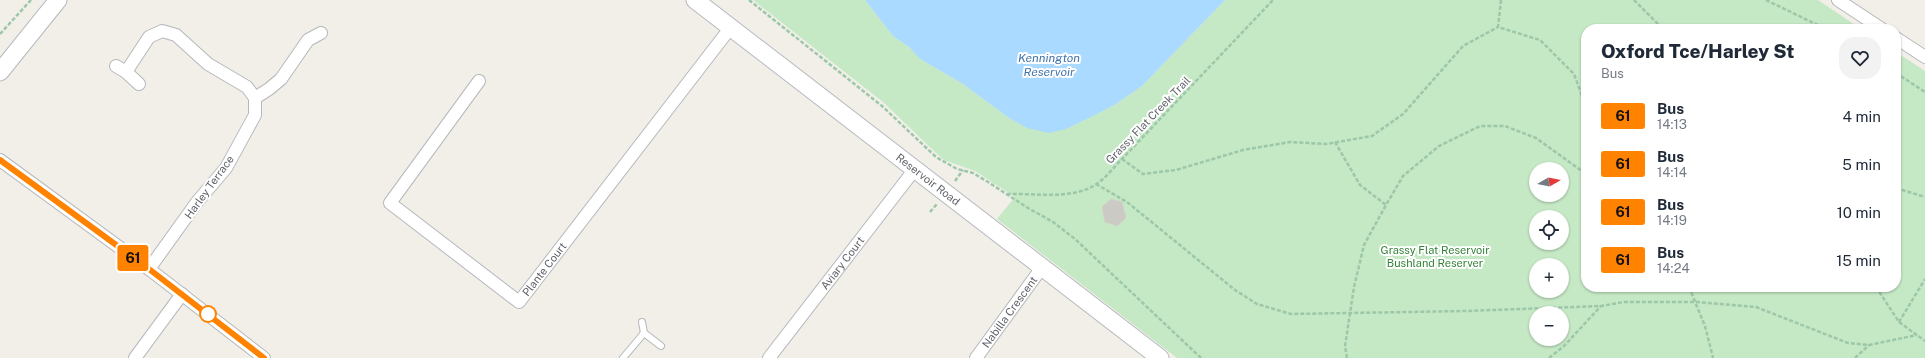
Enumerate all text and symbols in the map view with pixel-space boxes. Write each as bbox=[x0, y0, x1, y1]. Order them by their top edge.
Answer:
button: heart bbox=[1839, 37, 1881, 79]
text: Oxford Tce/Harley St bbox=[1601, 40, 1794, 62]
water label: Kennington Reservoir bbox=[1018, 51, 1080, 79]
text: Bus bbox=[1601, 66, 1624, 81]
street label: Grassy Flat Creek Trail bbox=[1103, 74, 1193, 166]
text: Bus bbox=[1657, 100, 1684, 117]
text: 61 bbox=[1615, 108, 1631, 124]
text: 4 min bbox=[1842, 108, 1881, 125]
text: 14:13 bbox=[1657, 117, 1687, 132]
text: Bus bbox=[1657, 148, 1684, 165]
street label: Reservoir Road bbox=[894, 151, 962, 208]
street label: Harley Terrace bbox=[182, 153, 236, 221]
text: 61 bbox=[1615, 156, 1631, 172]
text: 5 min bbox=[1842, 156, 1881, 173]
north arrow bbox=[1529, 162, 1569, 202]
map controls bbox=[1529, 162, 1569, 346]
text: 14:14 bbox=[1657, 165, 1687, 180]
text: Bus bbox=[1657, 196, 1684, 213]
text: 61 bbox=[1615, 204, 1631, 220]
text: 10 min bbox=[1837, 204, 1881, 221]
button: locate bbox=[1529, 210, 1569, 250]
text: 14:19 bbox=[1657, 213, 1687, 228]
street label: Aviary Court bbox=[818, 234, 866, 292]
street label: Plante Court bbox=[520, 240, 569, 298]
park label: Grassy Flat Reservoir Bushland Reserver bbox=[1381, 244, 1489, 269]
text: Bus bbox=[1657, 244, 1684, 261]
line badge: 61 bbox=[115, 245, 151, 271]
text: 61 bbox=[125, 250, 141, 266]
text: 61 bbox=[1615, 252, 1631, 268]
text: 15 min bbox=[1836, 252, 1881, 269]
button: + bbox=[1529, 258, 1569, 298]
text: 14:24 bbox=[1657, 261, 1690, 276]
street label: Nabilla Crescent bbox=[980, 274, 1039, 350]
unlabelled marker bbox=[199, 305, 217, 323]
button: − bbox=[1529, 306, 1569, 346]

